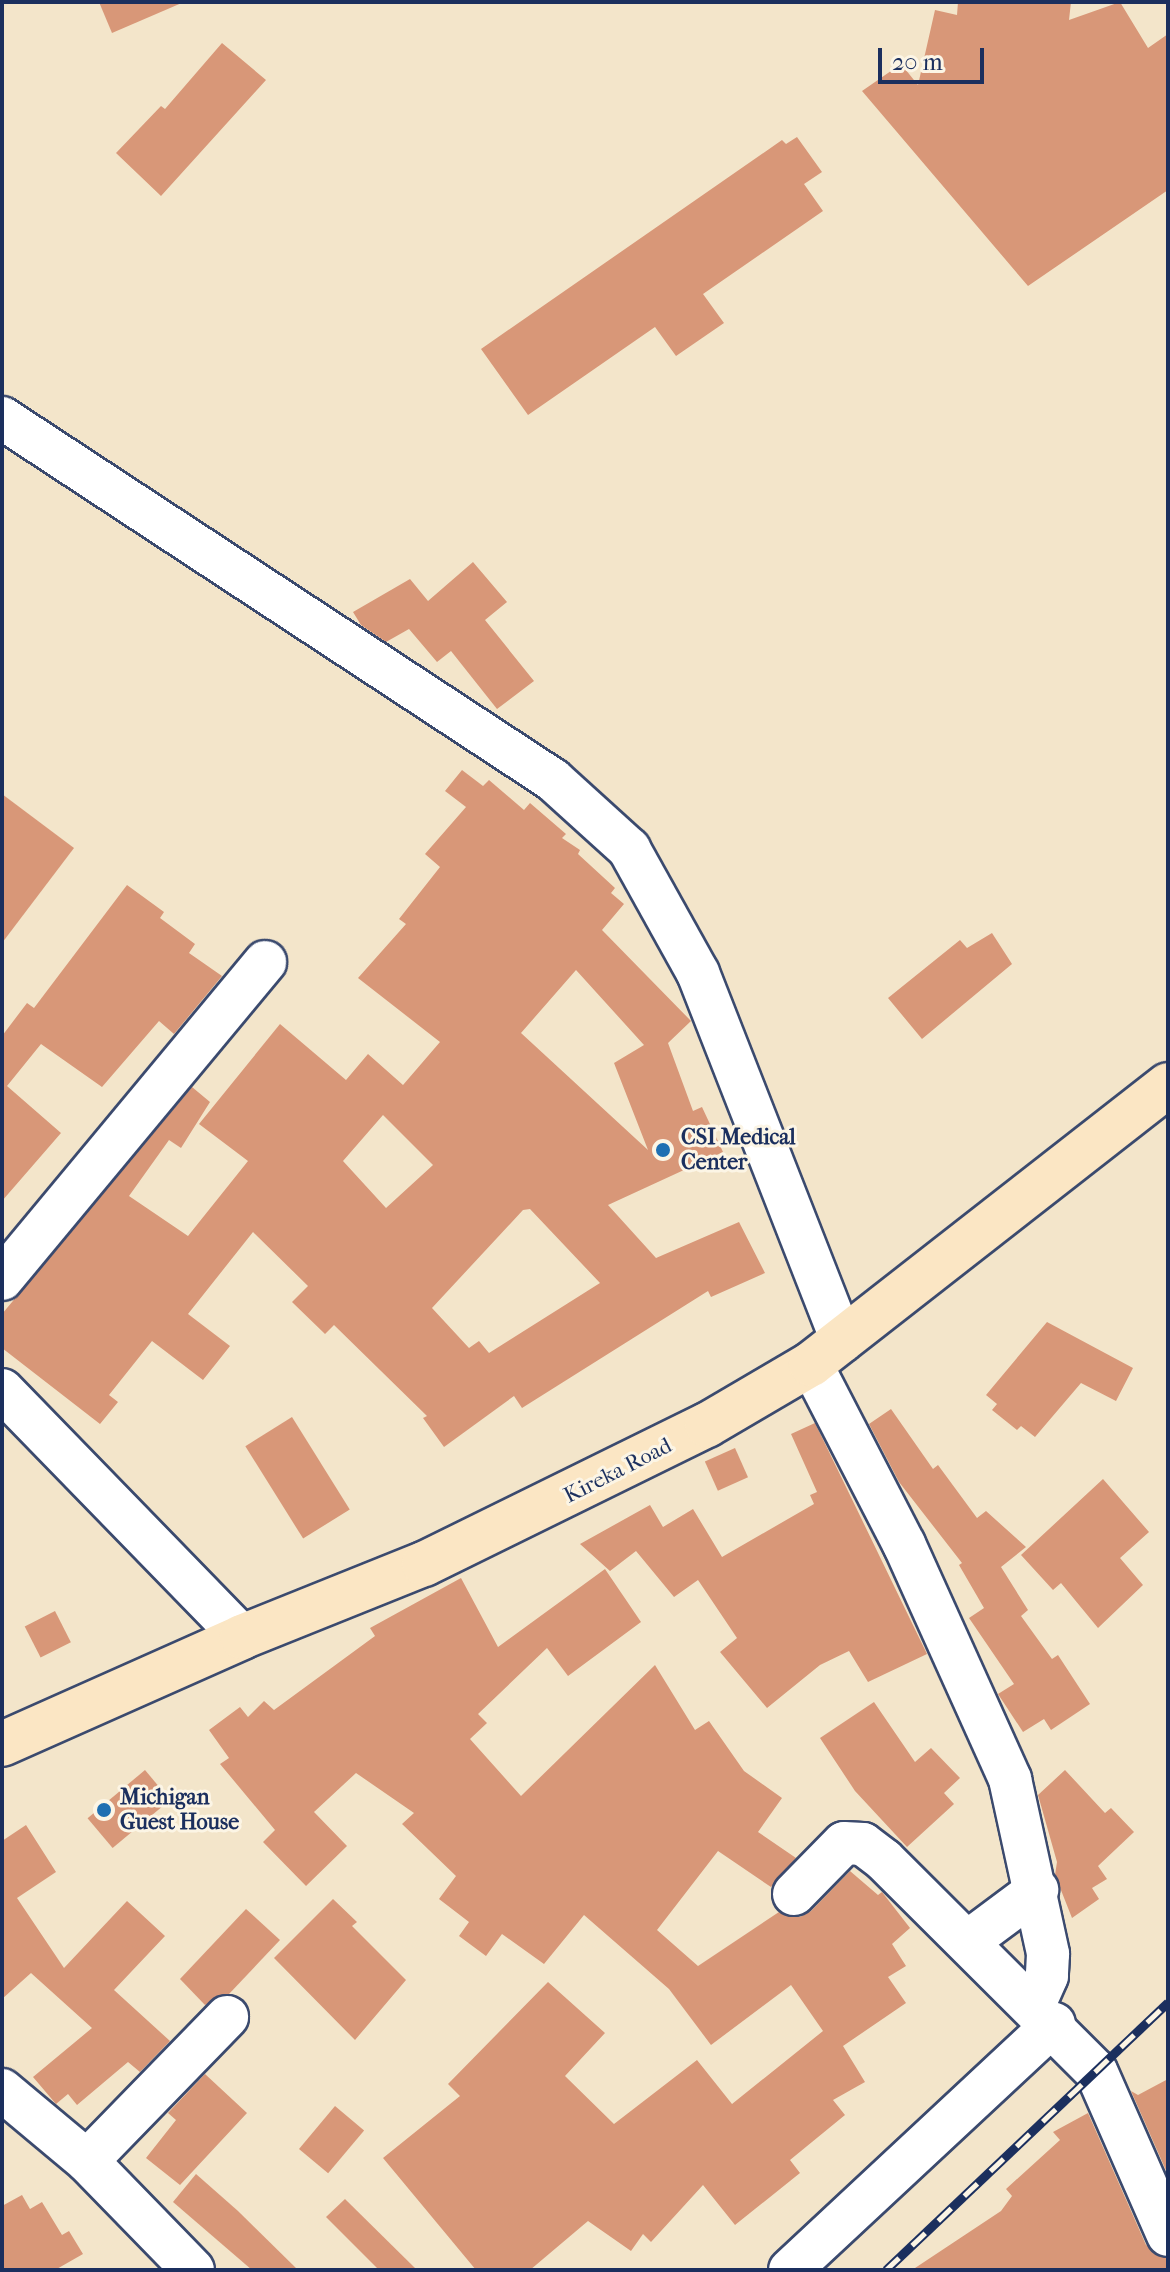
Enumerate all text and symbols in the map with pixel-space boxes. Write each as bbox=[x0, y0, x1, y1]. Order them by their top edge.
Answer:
scale bar bbox=[882, 32, 988, 82]
text: 20 m bbox=[892, 48, 943, 76]
place label: CSI Medical Center bbox=[681, 1124, 796, 1176]
marker: CSI Medical Center bbox=[652, 1139, 674, 1161]
street label: Kireka Road bbox=[560, 1433, 676, 1509]
place label: Michigan Guest House bbox=[120, 1784, 239, 1836]
marker: Michigan Guest House bbox=[95, 1801, 113, 1819]

